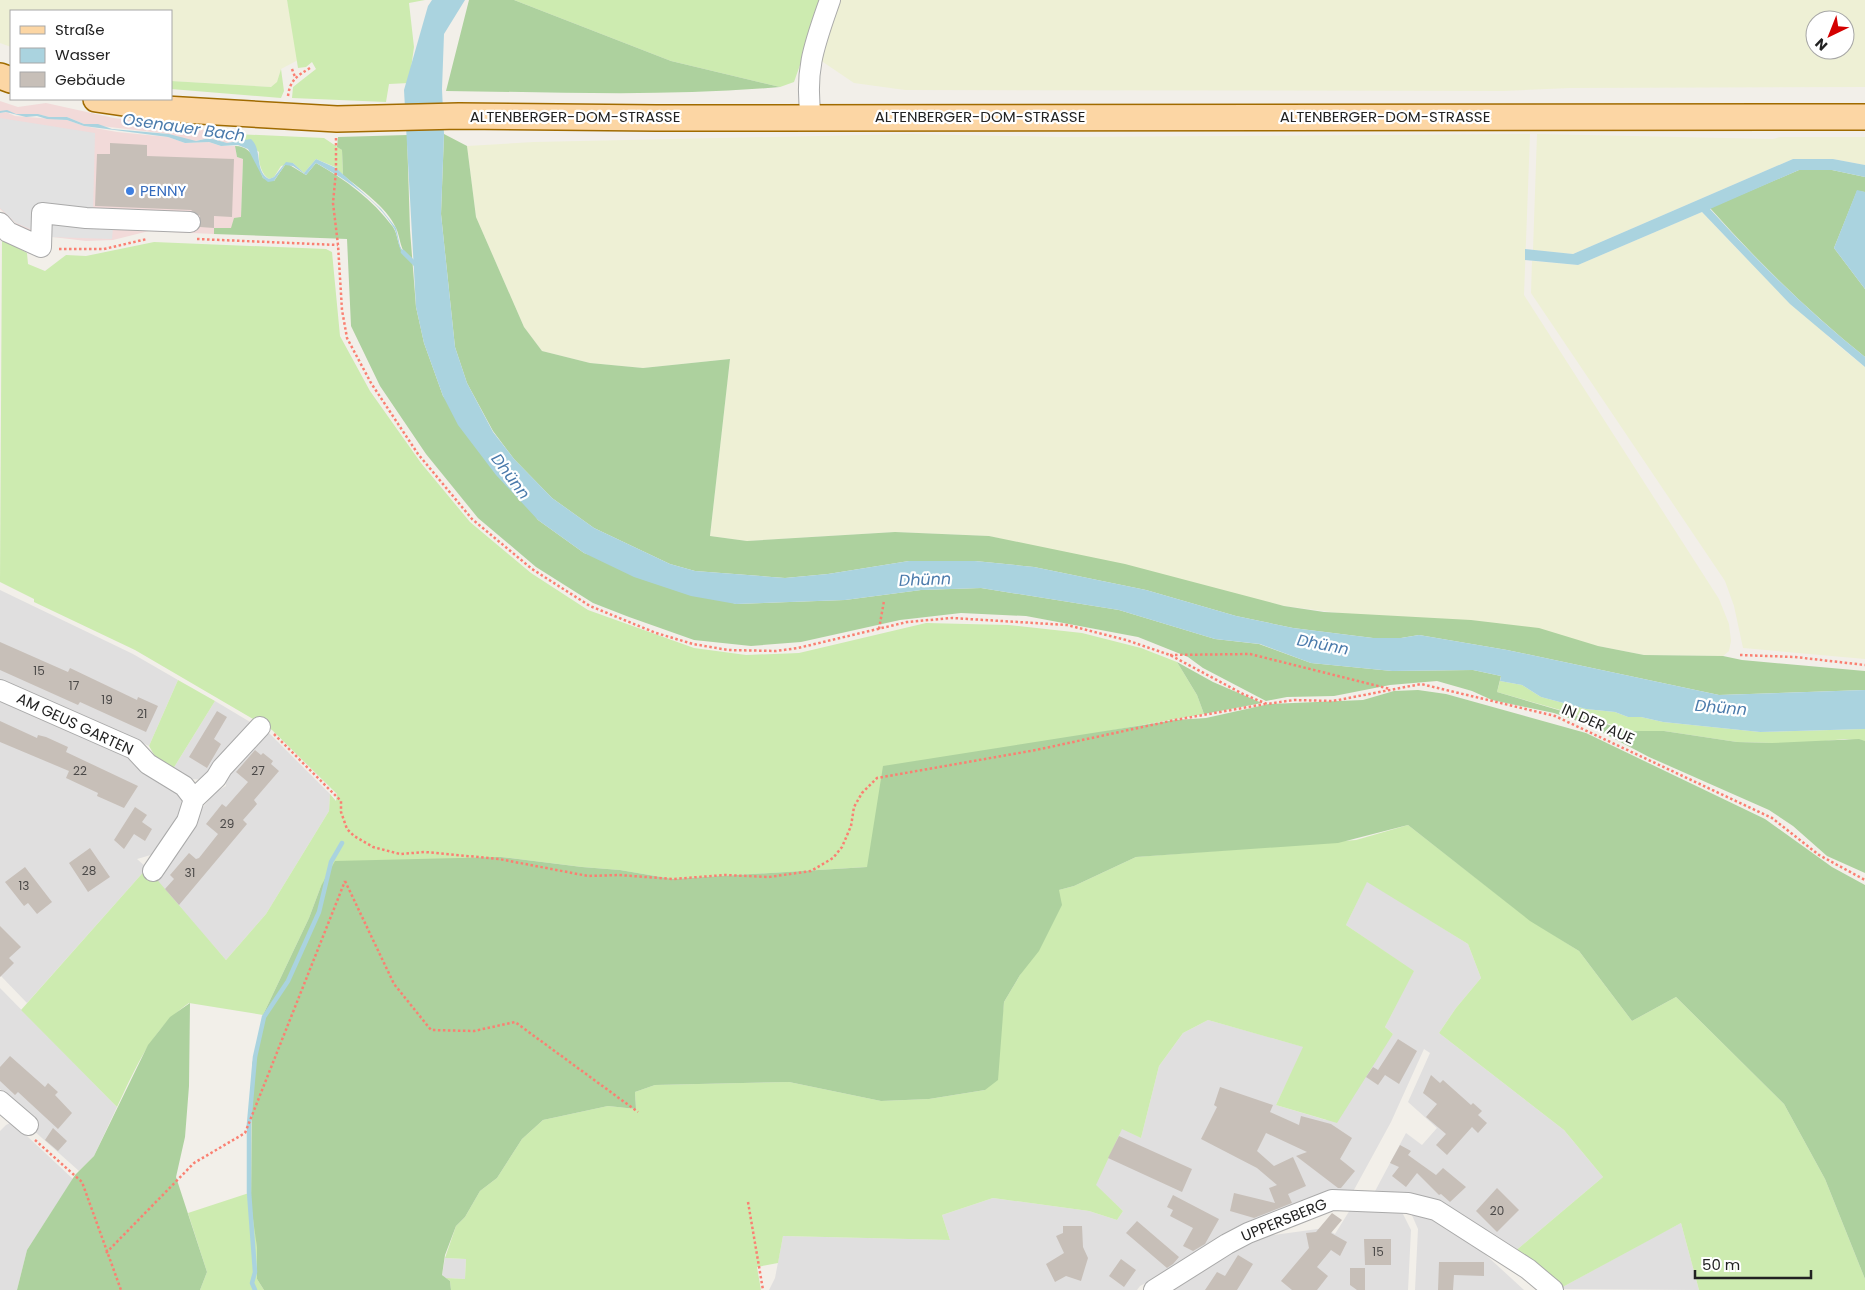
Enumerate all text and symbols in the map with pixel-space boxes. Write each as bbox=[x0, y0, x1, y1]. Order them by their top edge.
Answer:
legend bbox=[10, 10, 172, 100]
north arrow bbox=[1805, 10, 1855, 60]
text: Straße bbox=[55, 19, 105, 40]
text: N bbox=[1810, 34, 1832, 55]
text: Wasser bbox=[55, 44, 111, 65]
text: Gebäude bbox=[55, 69, 125, 90]
street label: ALTENBERGER-DOM-STRASSE bbox=[470, 106, 680, 127]
street label: ALTENBERGER-DOM-STRASSE bbox=[875, 106, 1085, 127]
street label: ALTENBERGER-DOM-STRASSE bbox=[1280, 106, 1490, 127]
water label: Osenauer Bach bbox=[121, 108, 247, 147]
place label: PENNY bbox=[140, 180, 186, 201]
marker: PENNY bbox=[124, 185, 136, 197]
water label: Dhünn bbox=[486, 449, 536, 504]
water label: Dhünn bbox=[898, 567, 952, 592]
water label: Dhünn bbox=[1295, 628, 1351, 661]
house number: 15 bbox=[33, 662, 45, 679]
house number: 17 bbox=[69, 677, 80, 694]
street label: AM GEUS GARTEN bbox=[13, 687, 137, 760]
house number: 19 bbox=[101, 691, 113, 708]
water label: Dhünn bbox=[1694, 694, 1748, 721]
street label: IN DER AUE bbox=[1558, 698, 1638, 749]
house number: 21 bbox=[137, 705, 147, 722]
house number: 22 bbox=[73, 762, 87, 779]
house number: 27 bbox=[251, 762, 265, 779]
house number: 29 bbox=[220, 815, 234, 832]
house number: 28 bbox=[82, 862, 96, 879]
house number: 31 bbox=[185, 864, 195, 881]
house number: 13 bbox=[19, 877, 29, 894]
street label: UPPERSBERG bbox=[1238, 1193, 1330, 1246]
house number: 20 bbox=[1490, 1202, 1504, 1219]
house number: 15 bbox=[1372, 1243, 1384, 1260]
scale bar bbox=[1695, 1248, 1811, 1280]
text: 50 m bbox=[1702, 1254, 1740, 1275]

